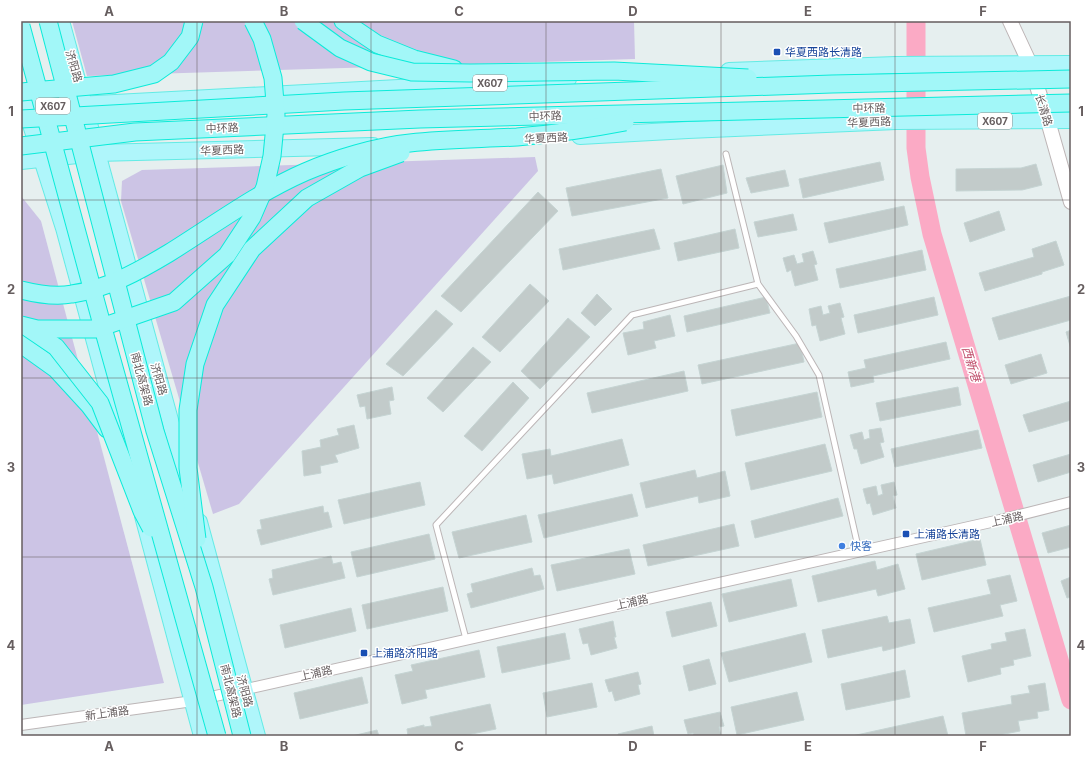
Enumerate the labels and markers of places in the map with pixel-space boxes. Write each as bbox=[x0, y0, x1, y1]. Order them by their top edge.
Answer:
place label: 华夏西路长清路 bbox=[785, 45, 862, 59]
marker: 华夏西路长清路 bbox=[772, 47, 782, 57]
place label: 上浦路长清路 bbox=[914, 527, 980, 541]
marker: 上浦路长清路 bbox=[901, 529, 911, 539]
place label: 快客 bbox=[850, 539, 872, 553]
marker: 快客 bbox=[837, 541, 847, 551]
place label: 上浦路济阳路 bbox=[372, 646, 438, 660]
marker: 上浦路济阳路 bbox=[359, 648, 369, 658]

